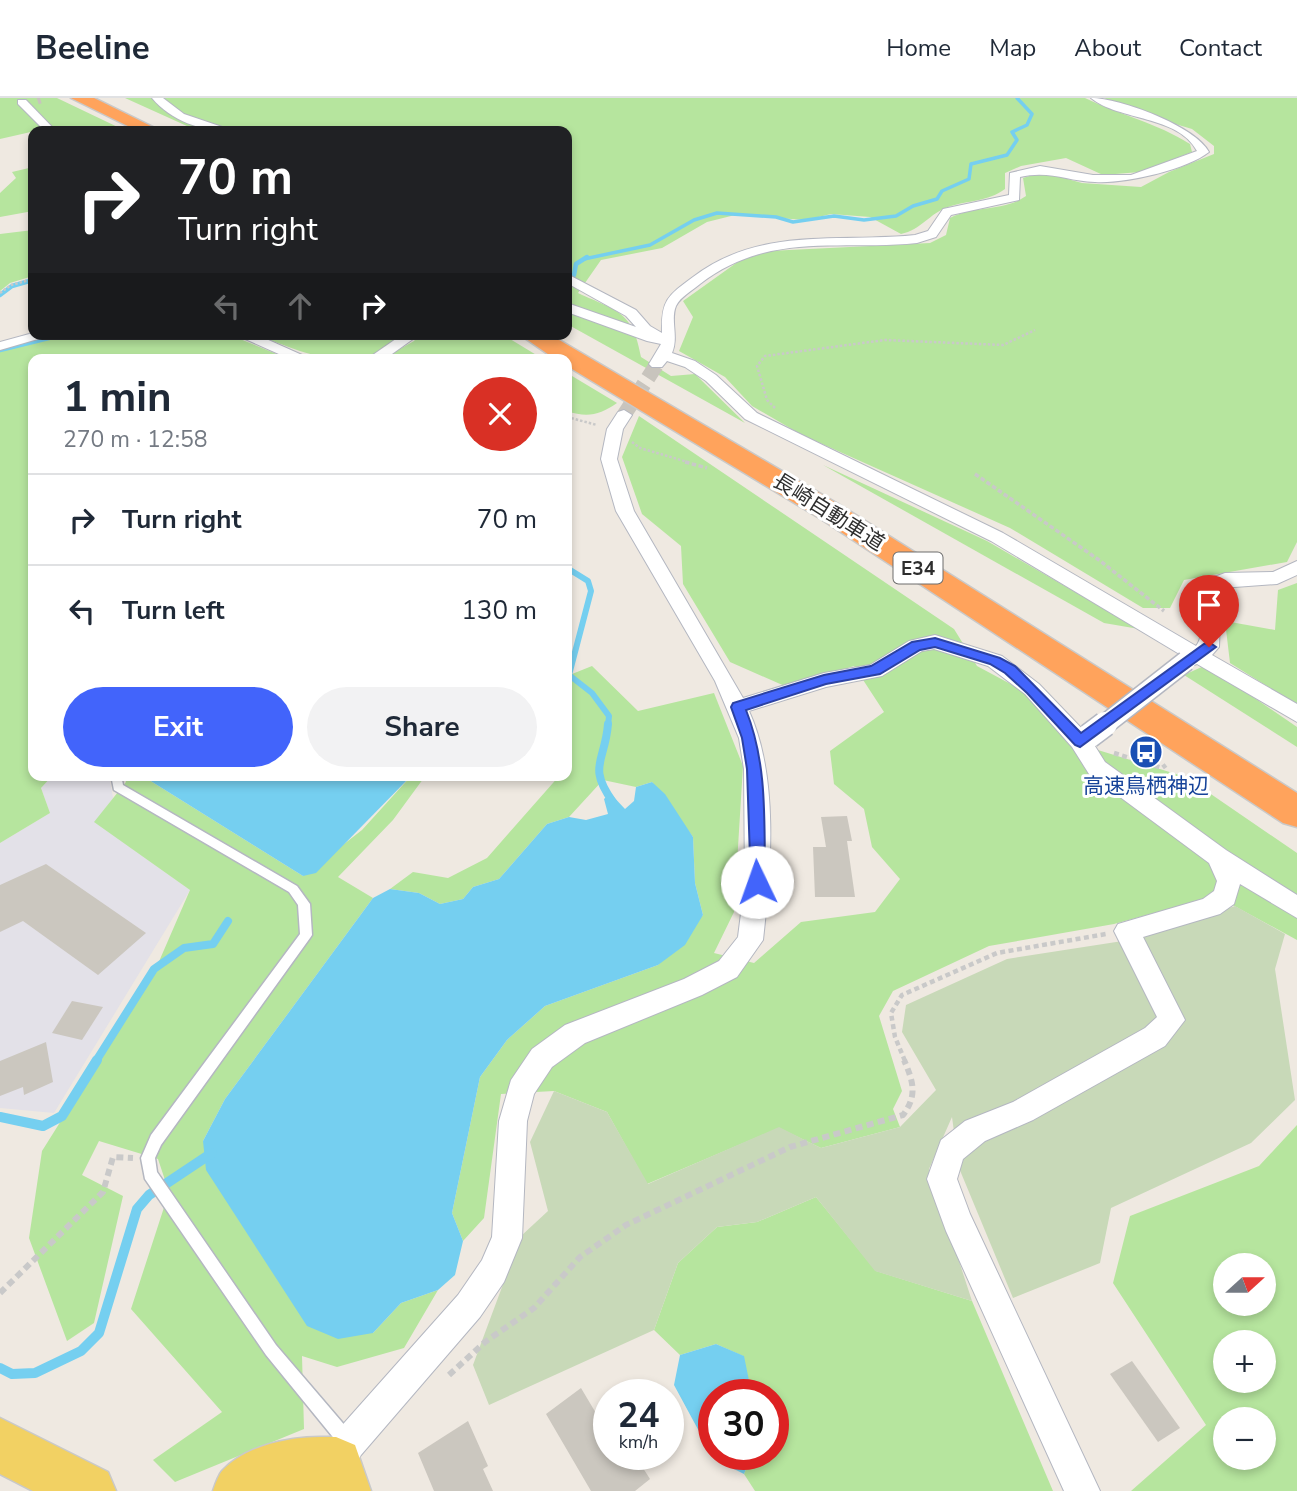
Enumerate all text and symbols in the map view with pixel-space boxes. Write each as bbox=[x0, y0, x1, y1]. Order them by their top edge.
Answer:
text: Beeline bbox=[35, 26, 150, 71]
text: Home bbox=[886, 32, 951, 64]
text: Map bbox=[989, 32, 1036, 64]
text: About bbox=[1074, 32, 1141, 64]
text: Contact bbox=[1179, 32, 1262, 64]
text: 70 m bbox=[178, 144, 293, 211]
icon: right bbox=[63, 154, 154, 245]
text: Turn right bbox=[178, 208, 318, 251]
icon: left bbox=[208, 287, 246, 325]
icon: ahead bbox=[281, 287, 319, 325]
icon: right bbox=[354, 287, 392, 325]
text: 1 min bbox=[63, 369, 172, 426]
button: close bbox=[463, 377, 537, 451]
text: 270 m · 12:58 bbox=[63, 424, 208, 455]
street label: 長崎自動車道 bbox=[768, 467, 890, 557]
icon: right bbox=[63, 501, 101, 539]
text: Turn right bbox=[122, 502, 241, 537]
text: 70 m bbox=[477, 502, 537, 537]
road number: E34 bbox=[894, 552, 942, 583]
pin bbox=[1179, 575, 1239, 647]
icon: arrive bbox=[1190, 586, 1228, 624]
icon: left bbox=[63, 592, 101, 630]
text: Turn left bbox=[122, 593, 225, 628]
text: 130 m bbox=[461, 593, 537, 628]
button: Exit bbox=[63, 687, 293, 767]
button: Share bbox=[307, 687, 537, 767]
bus stop icon: 高速鳥栖神辺 bbox=[1127, 733, 1165, 771]
place label: 高速鳥栖神辺 bbox=[1083, 772, 1209, 800]
position arrow bbox=[720, 845, 794, 919]
north arrow bbox=[1213, 1253, 1276, 1316]
map controls bbox=[1213, 1253, 1276, 1470]
button: + bbox=[1213, 1330, 1276, 1393]
speed limit sign: 30 bbox=[698, 1379, 789, 1470]
text: 24 bbox=[617, 1392, 660, 1439]
button: − bbox=[1213, 1407, 1276, 1470]
text: km/h bbox=[619, 1430, 658, 1454]

